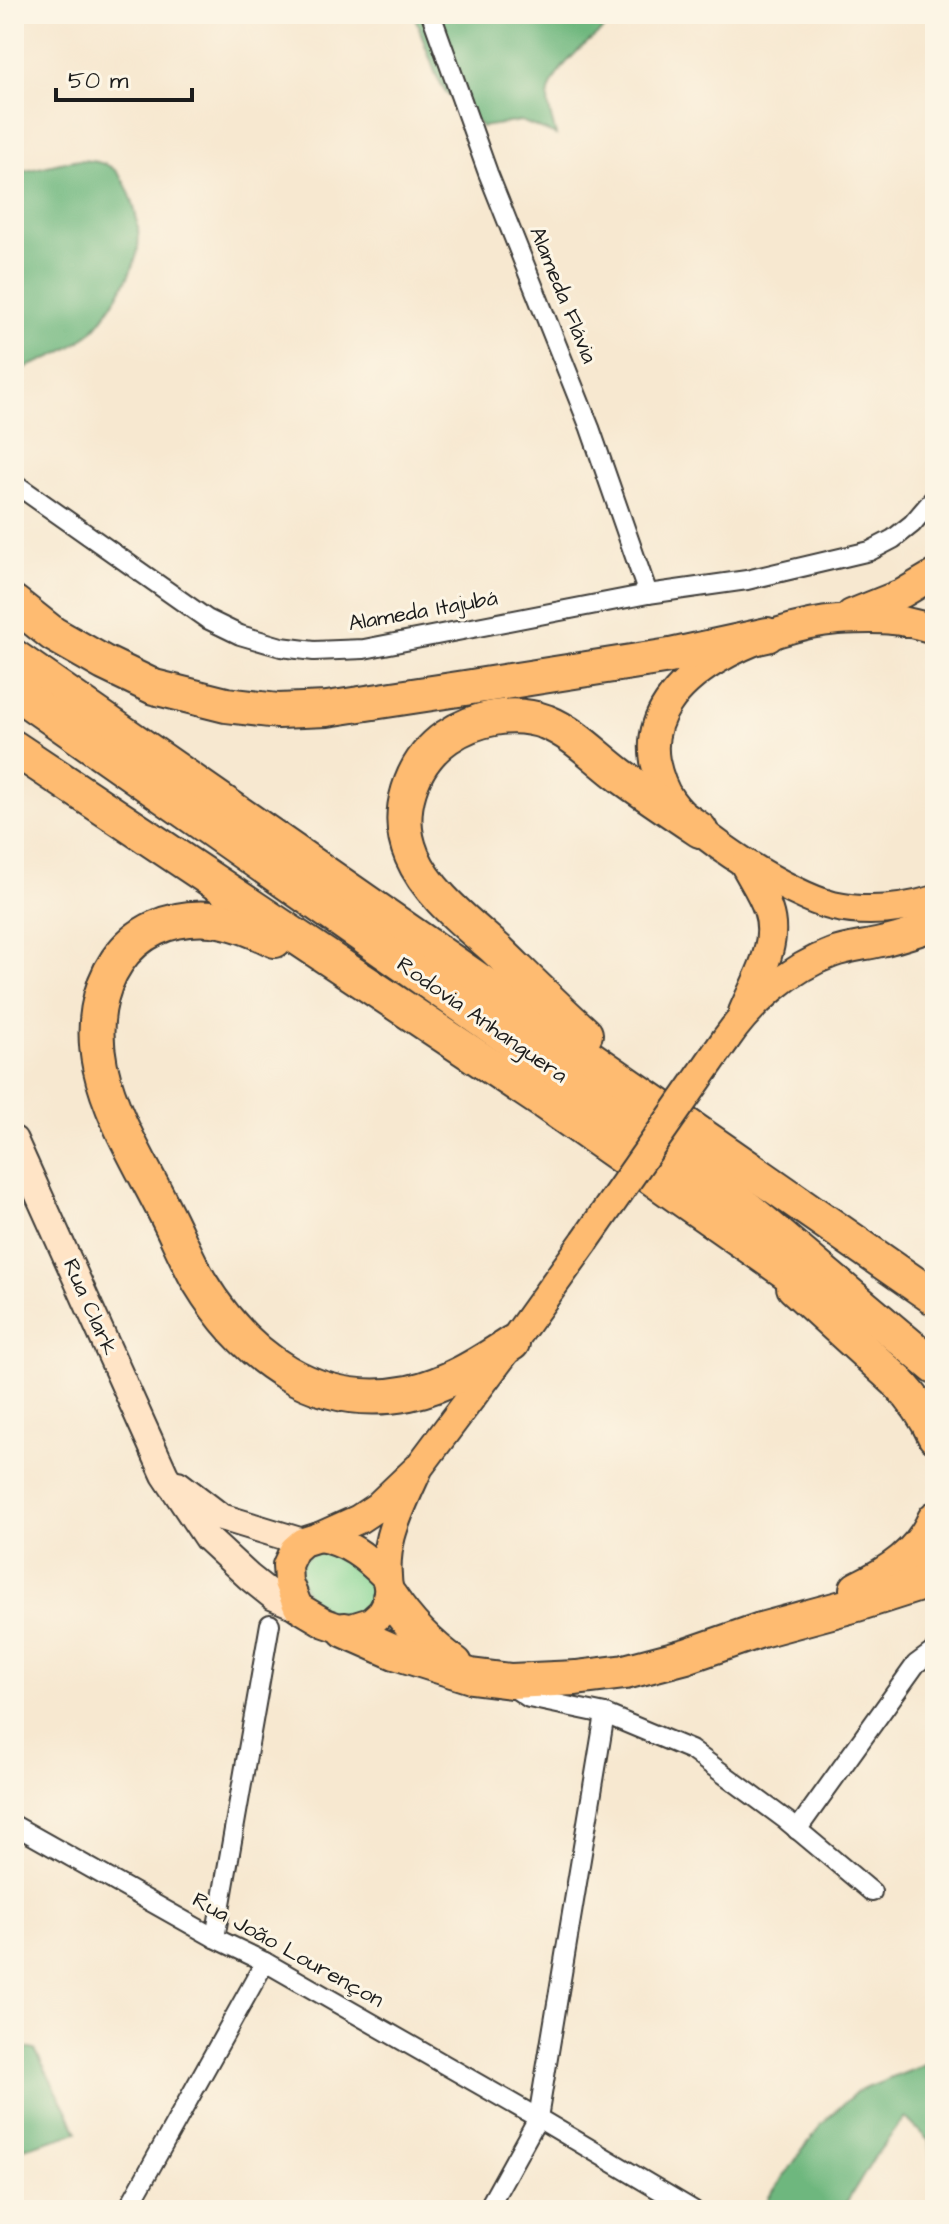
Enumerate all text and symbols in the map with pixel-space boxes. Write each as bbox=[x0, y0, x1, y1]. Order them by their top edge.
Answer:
scale bar bbox=[56, 52, 192, 102]
text: 50 m bbox=[68, 64, 129, 98]
street label: Alameda Flávia bbox=[521, 222, 605, 368]
street label: Alameda Itajubá bbox=[346, 583, 500, 639]
street label: Rodovia Anhanguera bbox=[390, 949, 574, 1092]
street label: Rua Clark bbox=[55, 1254, 125, 1361]
street label: Rua João Lourençon bbox=[187, 1884, 389, 2016]

